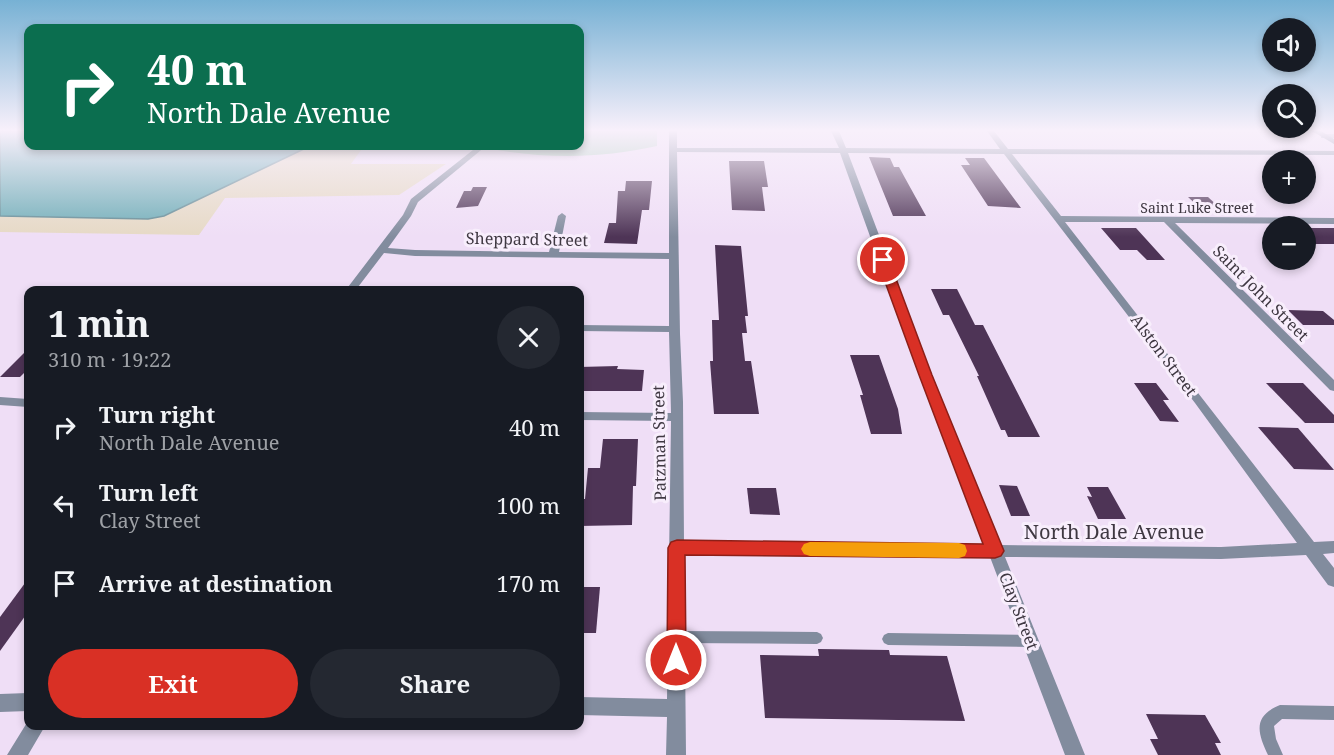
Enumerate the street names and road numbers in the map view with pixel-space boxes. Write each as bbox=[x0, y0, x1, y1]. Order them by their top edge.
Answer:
street label: Saint Luke Street bbox=[1140, 198, 1254, 217]
street label: Sheppard Street bbox=[466, 227, 589, 251]
street label: Saint John Street bbox=[1208, 240, 1314, 346]
street label: Alston Street bbox=[1126, 309, 1202, 401]
street label: Patzman Street bbox=[647, 385, 671, 501]
street label: North Dale Avenue bbox=[1024, 518, 1204, 545]
street label: Clay Street bbox=[994, 569, 1044, 653]

